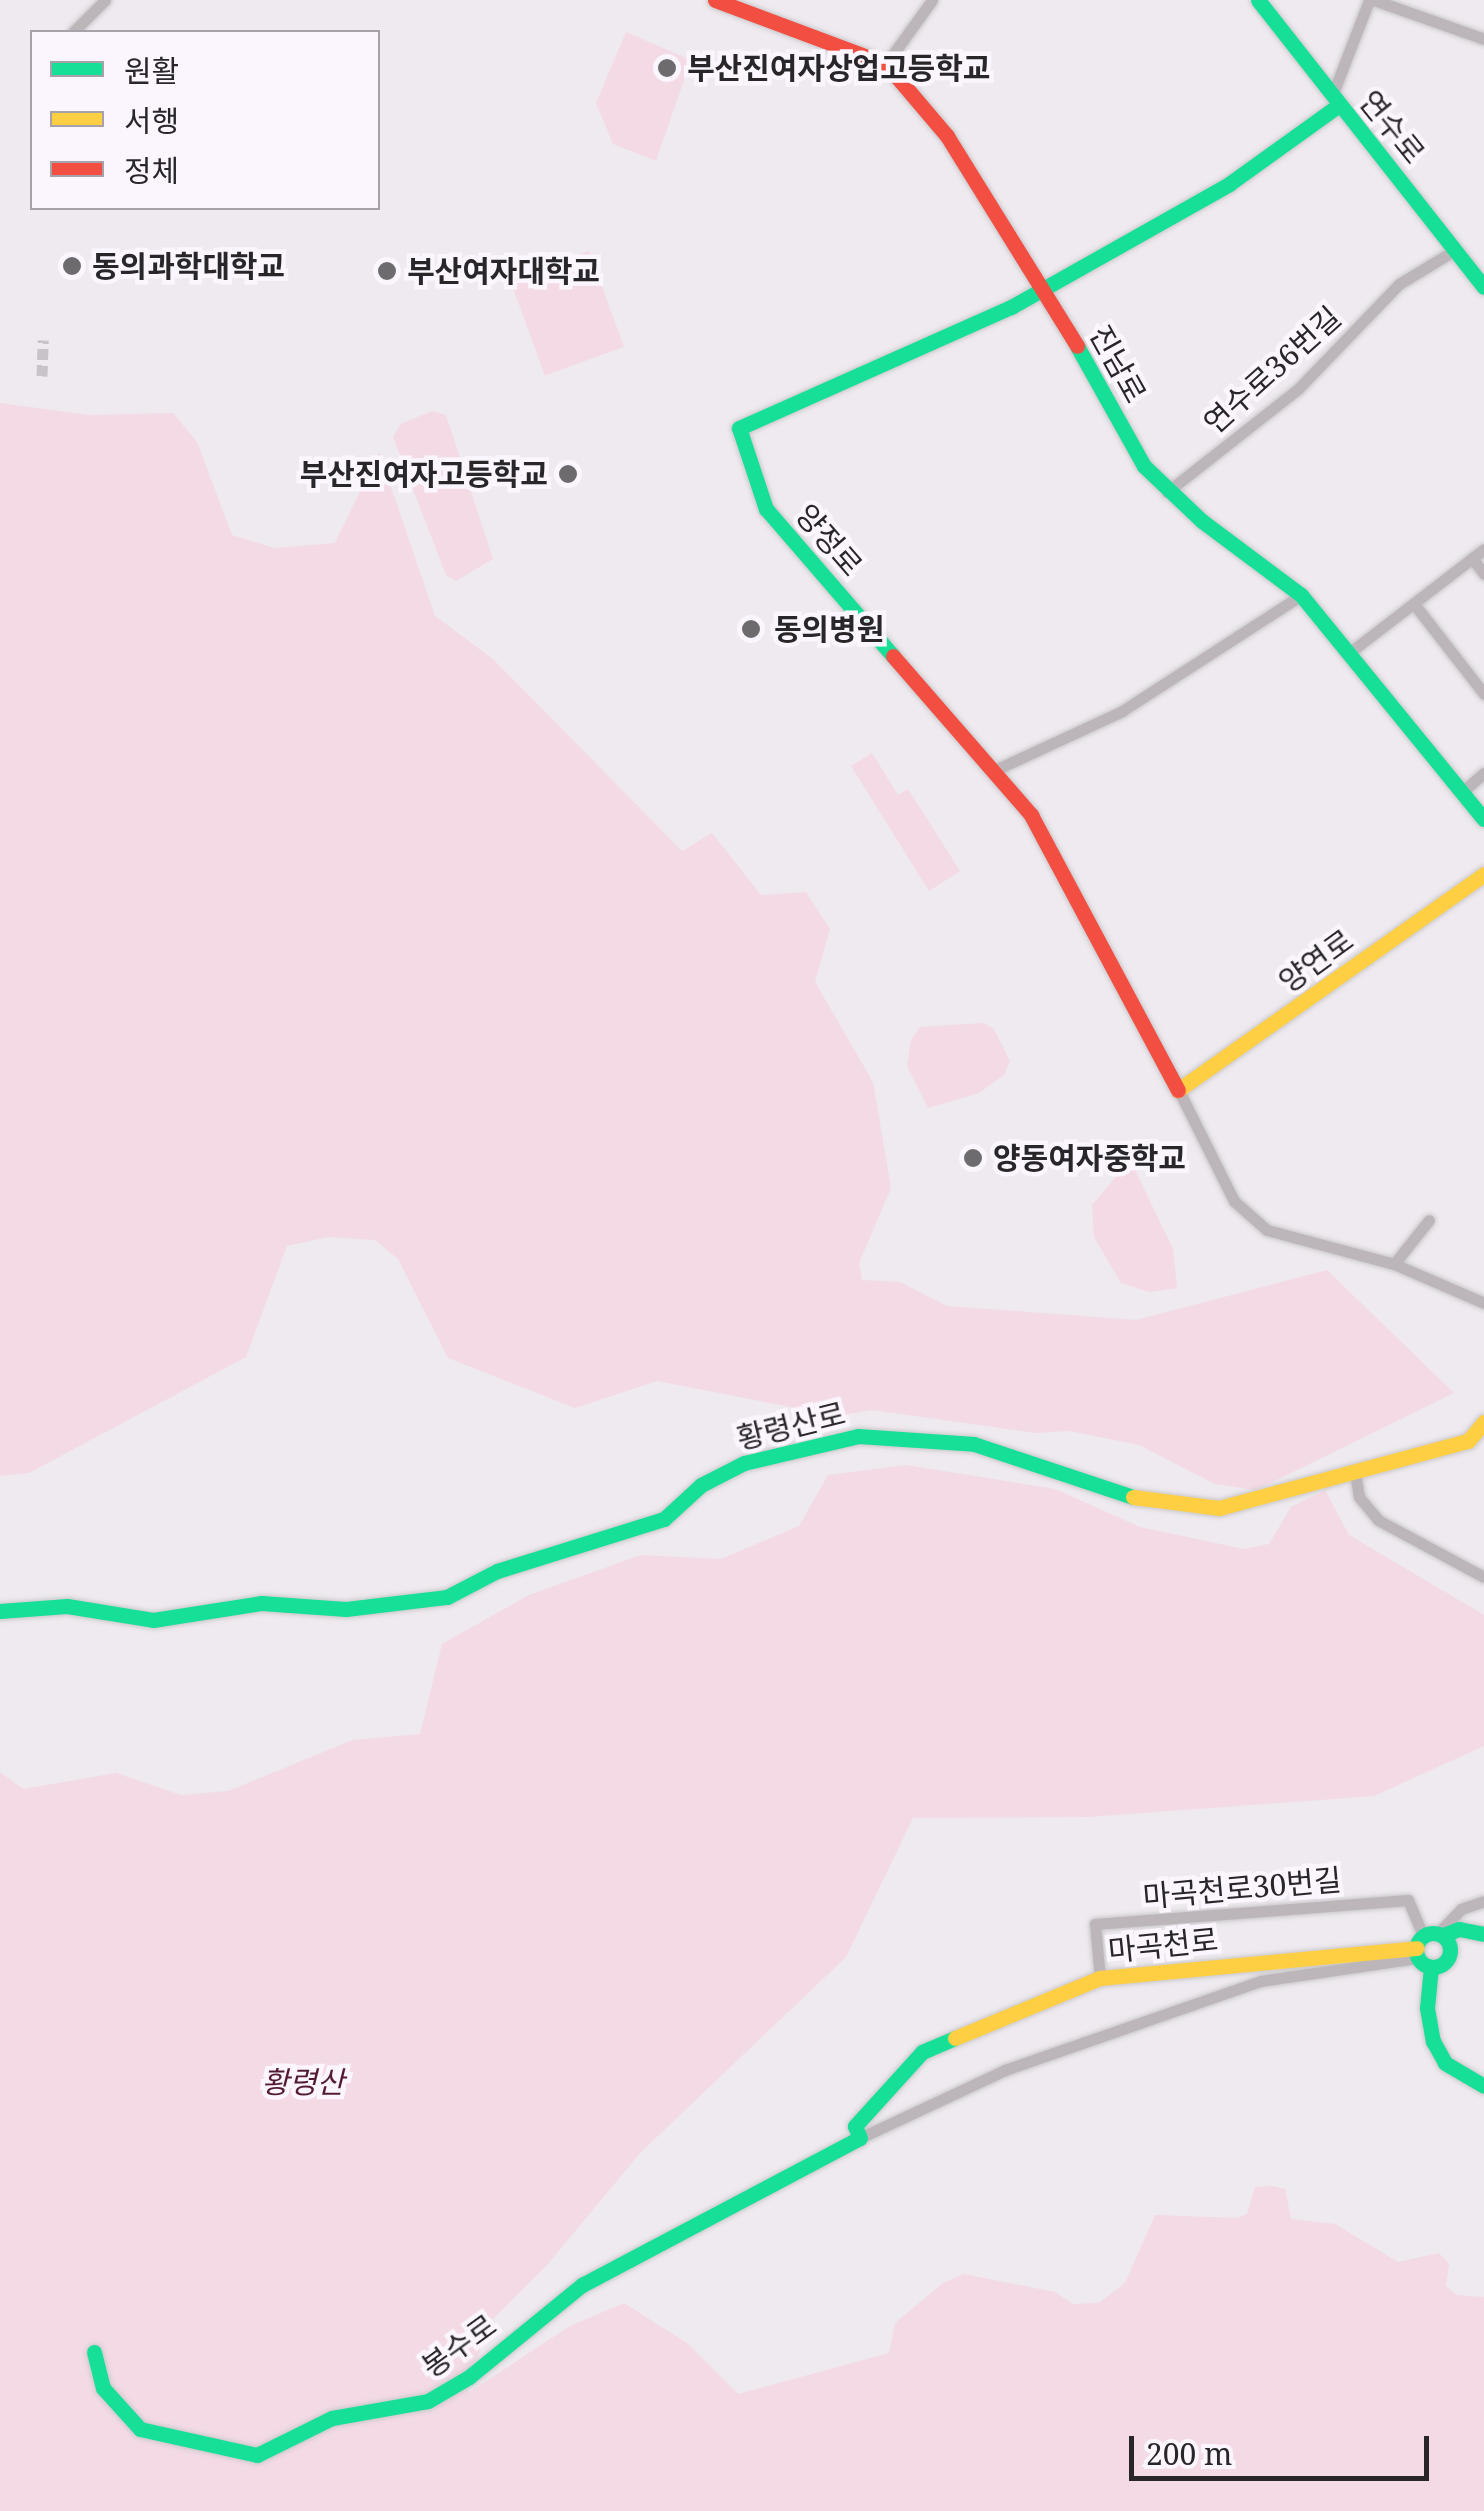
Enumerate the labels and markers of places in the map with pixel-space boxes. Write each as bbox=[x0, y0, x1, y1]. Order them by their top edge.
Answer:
place label: 부산진여자상업고등학교 bbox=[687, 50, 991, 86]
marker: 부산진여자상업고등학교 bbox=[656, 57, 678, 79]
place label: 동의과학대학교 bbox=[92, 248, 285, 284]
place label: 부산여자대학교 bbox=[407, 253, 600, 289]
marker: 동의과학대학교 bbox=[61, 255, 83, 277]
marker: 부산여자대학교 bbox=[376, 260, 398, 282]
place label: 부산진여자고등학교 bbox=[300, 456, 548, 492]
marker: 부산진여자고등학교 bbox=[557, 463, 579, 485]
place label: 동의병원 bbox=[774, 611, 884, 647]
marker: 동의병원 bbox=[738, 616, 764, 642]
place label: 양동여자중학교 bbox=[993, 1140, 1186, 1176]
marker: 양동여자중학교 bbox=[962, 1147, 984, 1169]

